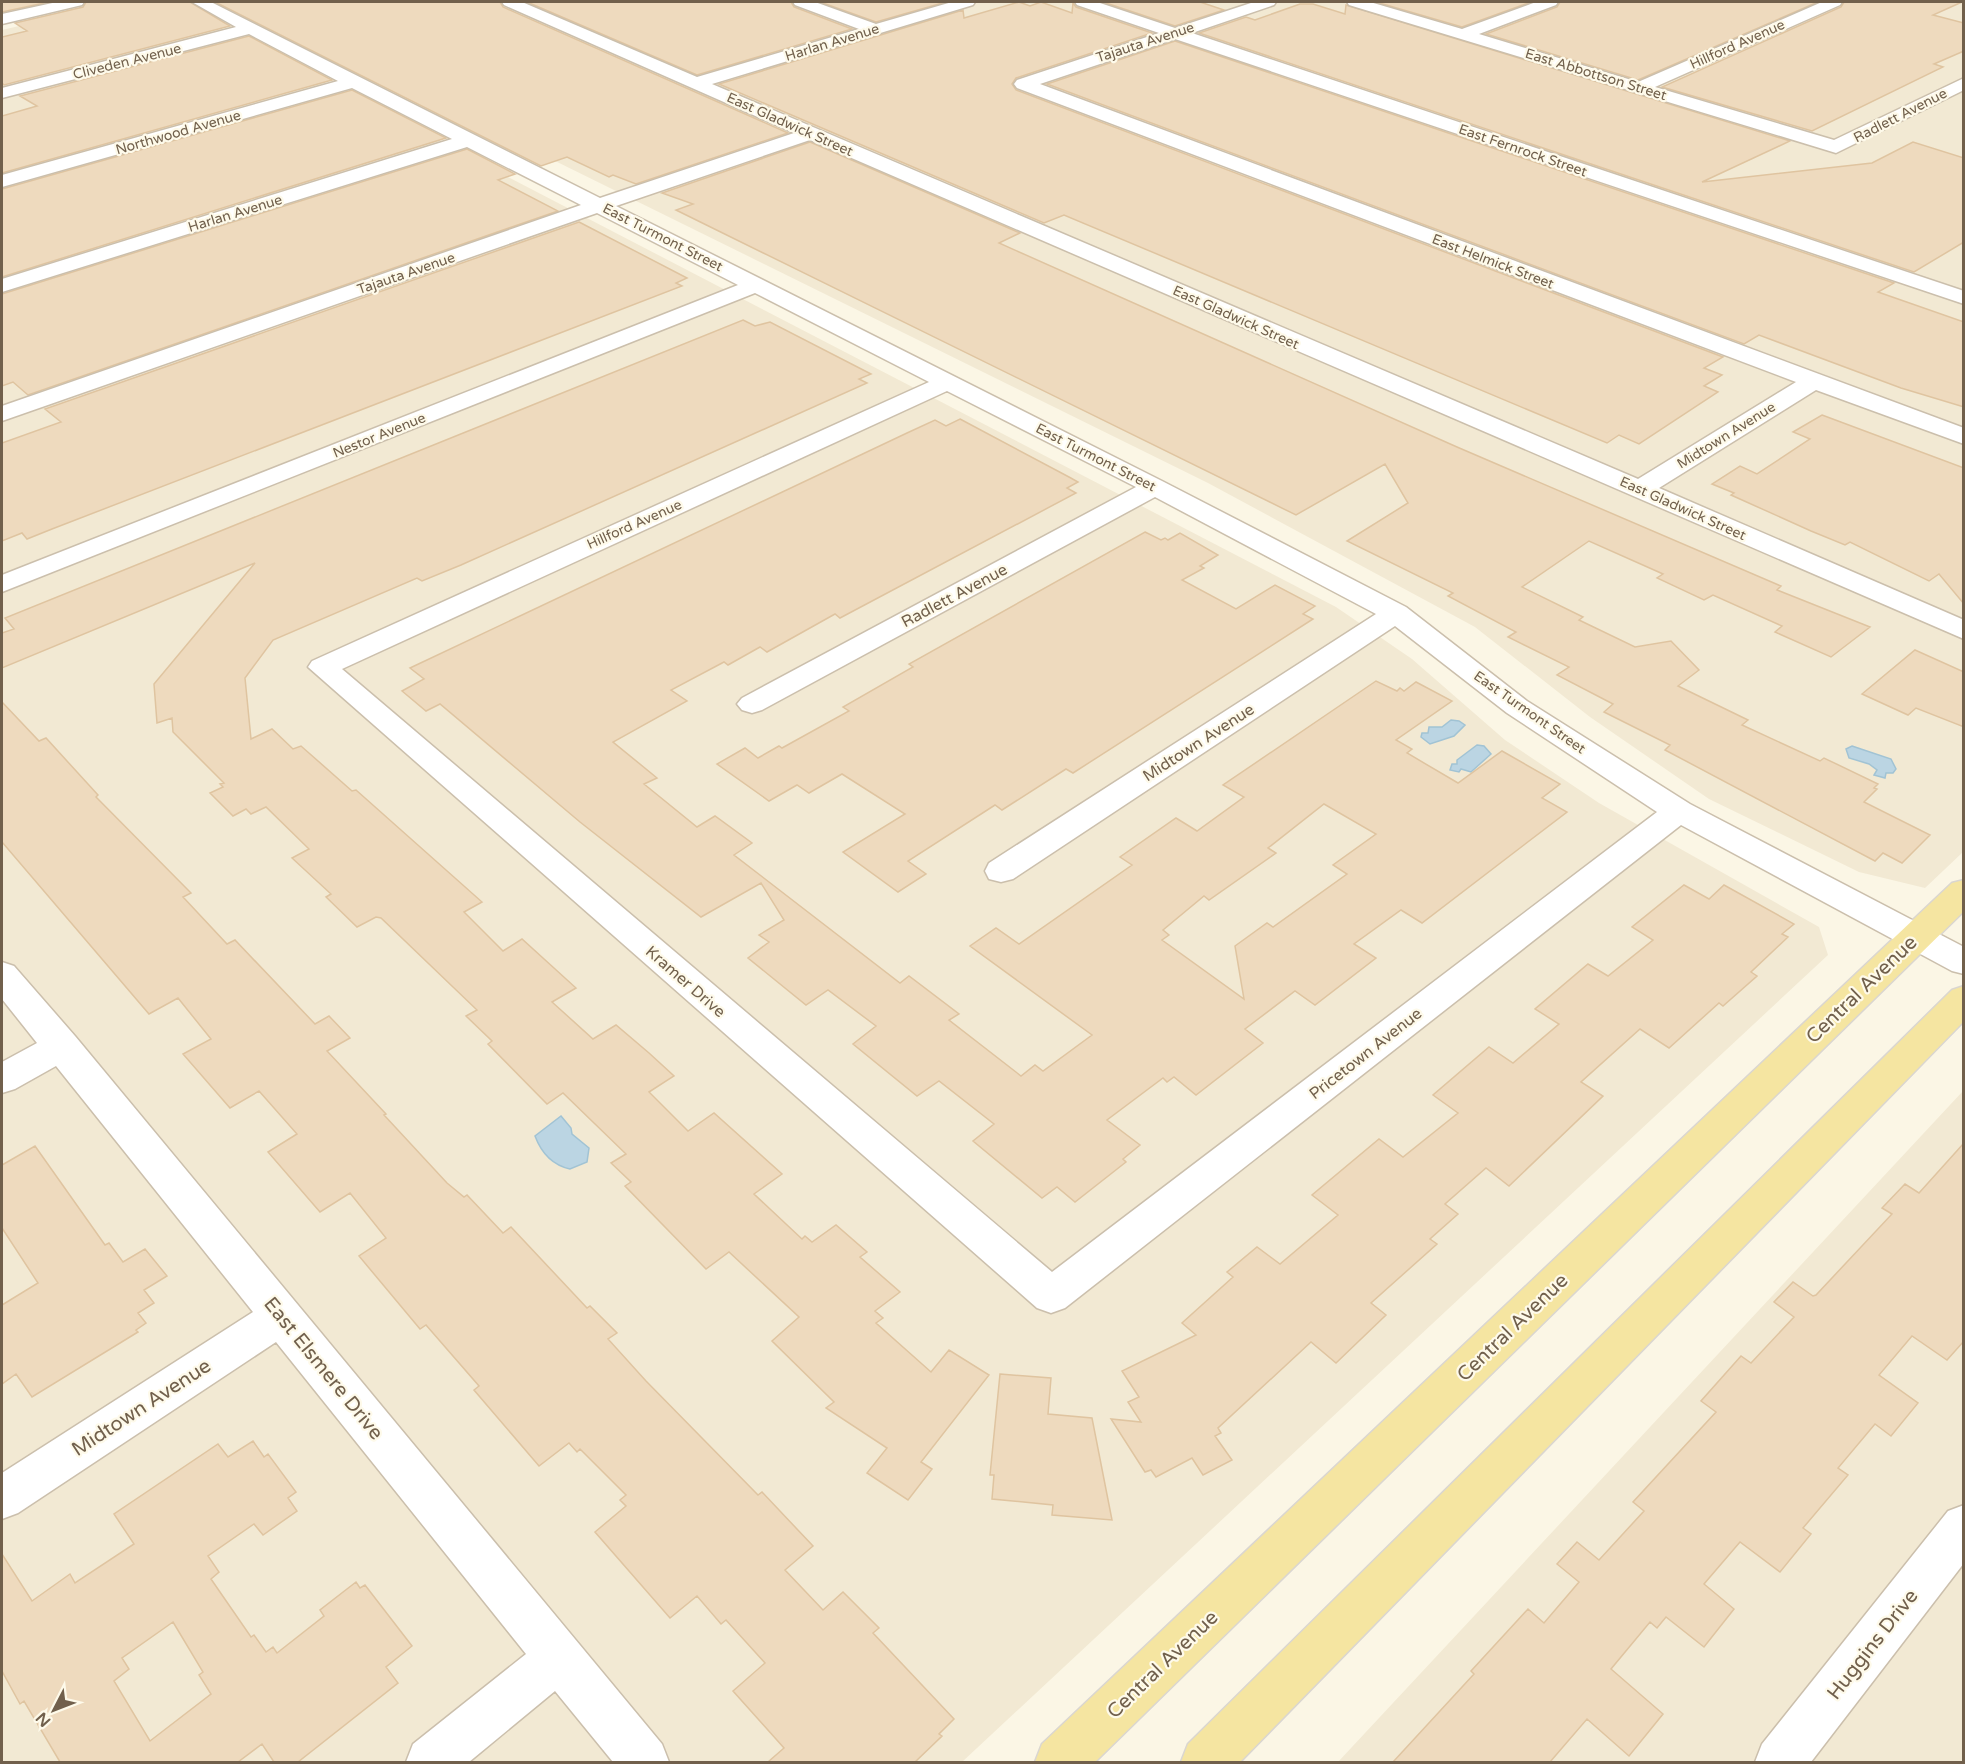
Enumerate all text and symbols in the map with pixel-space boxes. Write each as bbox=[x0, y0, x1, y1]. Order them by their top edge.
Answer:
street label: Hillford Avenue bbox=[1687, 16, 1787, 73]
street label: Tajauta Avenue bbox=[1094, 19, 1196, 66]
street label: Harlan Avenue bbox=[783, 20, 881, 65]
street label: Cliveden Avenue bbox=[71, 40, 183, 83]
street label: East Abbottson Street bbox=[1523, 45, 1669, 104]
street label: Radlett Avenue bbox=[1851, 85, 1950, 146]
street label: East Gladwick Street bbox=[724, 89, 856, 160]
street label: Northwood Avenue bbox=[114, 106, 243, 158]
street label: East Fernrock Street bbox=[1456, 121, 1590, 181]
street label: Harlan Avenue bbox=[186, 191, 284, 236]
street label: East Turmont Street bbox=[600, 200, 726, 275]
street label: East Helmick Street bbox=[1429, 230, 1557, 293]
street label: Tajauta Avenue bbox=[355, 249, 457, 298]
street label: East Gladwick Street bbox=[1170, 282, 1302, 353]
street label: Midtown Avenue bbox=[1674, 398, 1779, 473]
street label: Nestor Avenue bbox=[330, 409, 428, 462]
street label: East Turmont Street bbox=[1033, 420, 1159, 495]
street label: East Gladwick Street bbox=[1617, 473, 1749, 544]
street label: Hillford Avenue bbox=[584, 496, 684, 553]
street label: Radlett Avenue bbox=[898, 560, 1011, 632]
street label: East Turmont Street bbox=[1471, 667, 1589, 758]
street label: Midtown Avenue bbox=[1139, 699, 1258, 786]
street label: Central Avenue bbox=[1801, 931, 1922, 1049]
street label: Kramer Drive bbox=[641, 942, 729, 1022]
street label: Pricetown Avenue bbox=[1305, 1004, 1426, 1104]
street label: Central Avenue bbox=[1452, 1269, 1573, 1387]
street label: East Elsmere Drive bbox=[258, 1293, 388, 1445]
street label: Midtown Avenue bbox=[67, 1354, 216, 1462]
street label: Huggins Drive bbox=[1822, 1585, 1923, 1705]
street label: Central Avenue bbox=[1102, 1606, 1223, 1724]
north arrow bbox=[24, 1680, 84, 1740]
text: N bbox=[32, 1708, 55, 1731]

